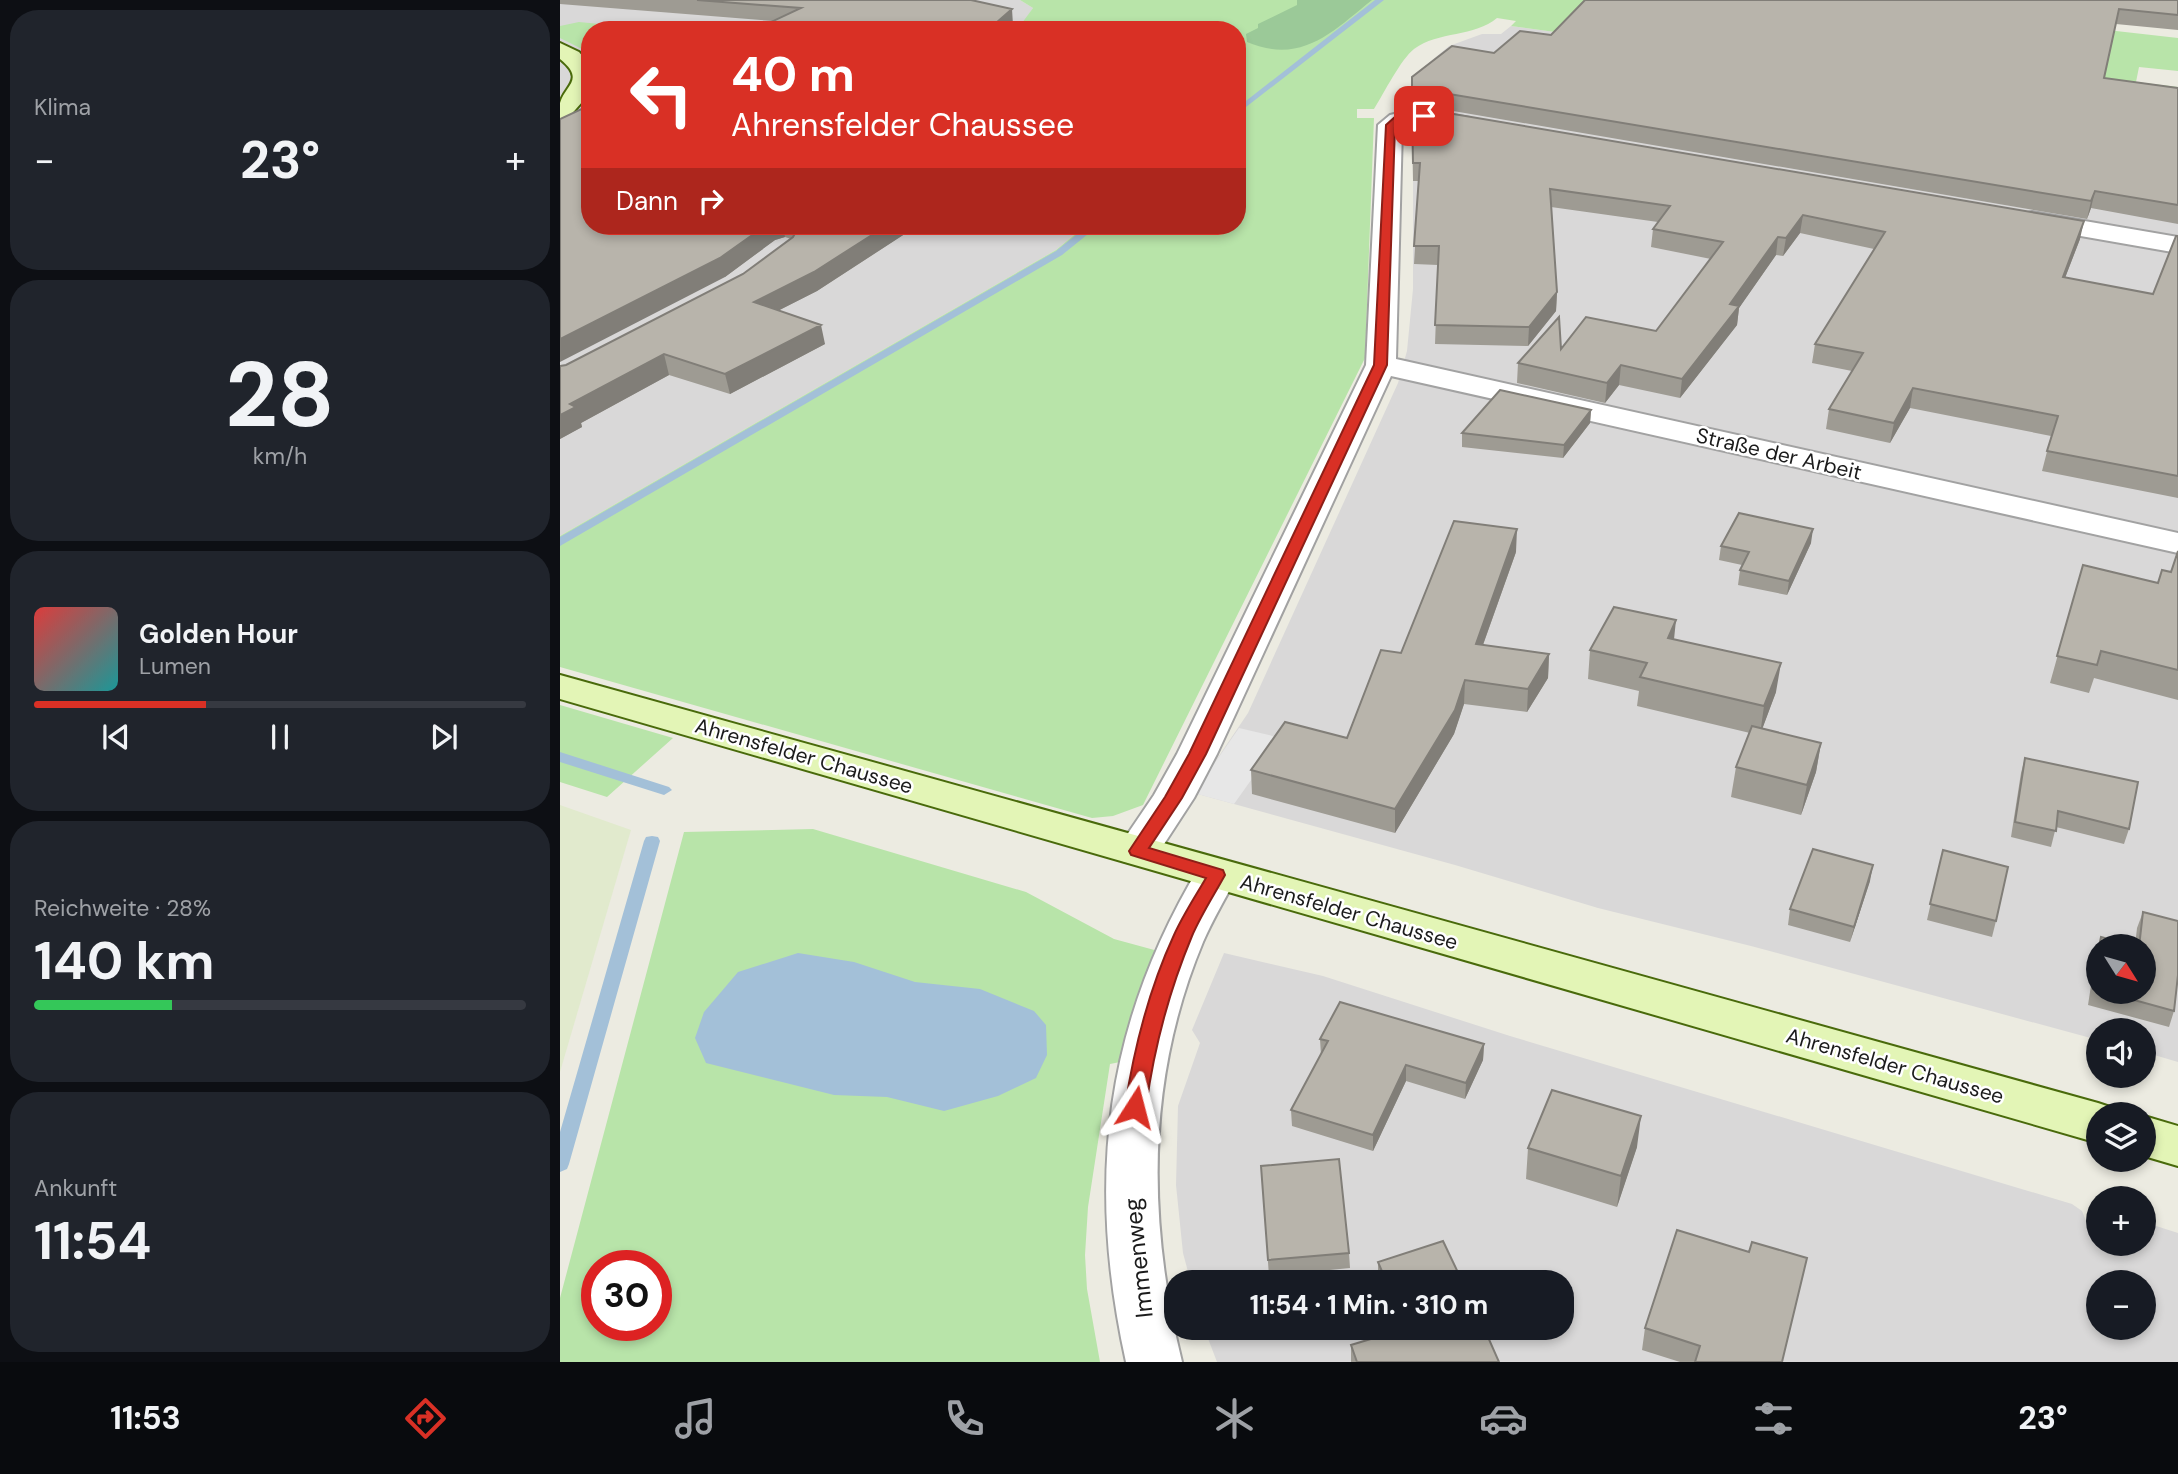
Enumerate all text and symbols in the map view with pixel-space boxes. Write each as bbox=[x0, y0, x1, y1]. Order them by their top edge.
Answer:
text: 40 m bbox=[731, 42, 855, 106]
icon: left bbox=[616, 49, 707, 140]
pin bbox=[1394, 86, 1454, 146]
text: Klima bbox=[34, 92, 91, 122]
icon: arrive bbox=[1405, 97, 1443, 135]
text: Ahrensfelder Chaussee bbox=[731, 104, 1074, 146]
text: 23° bbox=[240, 126, 320, 194]
text: − bbox=[34, 135, 55, 185]
text: + bbox=[505, 135, 526, 185]
icon: right bbox=[692, 182, 730, 220]
text: Dann bbox=[616, 184, 678, 218]
text: 28 bbox=[225, 336, 335, 454]
street label: Straße der Arbeit bbox=[1693, 421, 1865, 487]
text: km/h bbox=[253, 441, 307, 471]
text: Golden Hour bbox=[139, 617, 298, 651]
text: Lumen bbox=[139, 651, 211, 681]
street label: Ahrensfelder Chaussee bbox=[692, 712, 916, 801]
icon: previous bbox=[97, 718, 135, 756]
icon: pause bbox=[261, 718, 299, 756]
icon: next bbox=[425, 718, 463, 756]
street label: Ahrensfelder Chaussee bbox=[1237, 868, 1461, 957]
text: Reichweite · 28% bbox=[34, 893, 211, 923]
text: 140 km bbox=[34, 927, 215, 995]
north arrow bbox=[2086, 934, 2156, 1004]
map controls bbox=[2086, 934, 2156, 1340]
button: sound bbox=[2086, 1018, 2156, 1088]
street label: Ahrensfelder Chaussee bbox=[1783, 1022, 2007, 1111]
position arrow bbox=[1098, 1070, 1172, 1144]
button: layers bbox=[2086, 1102, 2156, 1172]
text: Ankunft bbox=[34, 1173, 117, 1203]
button: + bbox=[2086, 1186, 2156, 1256]
street label: Immenweg bbox=[1116, 1196, 1160, 1320]
text: 11:54 bbox=[34, 1207, 151, 1275]
speed limit sign: 30 bbox=[581, 1250, 672, 1341]
button: − bbox=[2086, 1270, 2156, 1340]
text: 11:54 · 1 Min. · 310 m bbox=[1250, 1288, 1488, 1322]
icon: directions bbox=[401, 1394, 450, 1443]
icon: music bbox=[671, 1394, 720, 1443]
icon: phone bbox=[940, 1394, 989, 1443]
icon: climate bbox=[1210, 1394, 1259, 1443]
icon: car bbox=[1479, 1394, 1528, 1443]
icon: filters bbox=[1749, 1394, 1798, 1443]
text: 11:53 bbox=[110, 1397, 181, 1439]
text: 23° bbox=[2018, 1397, 2068, 1439]

